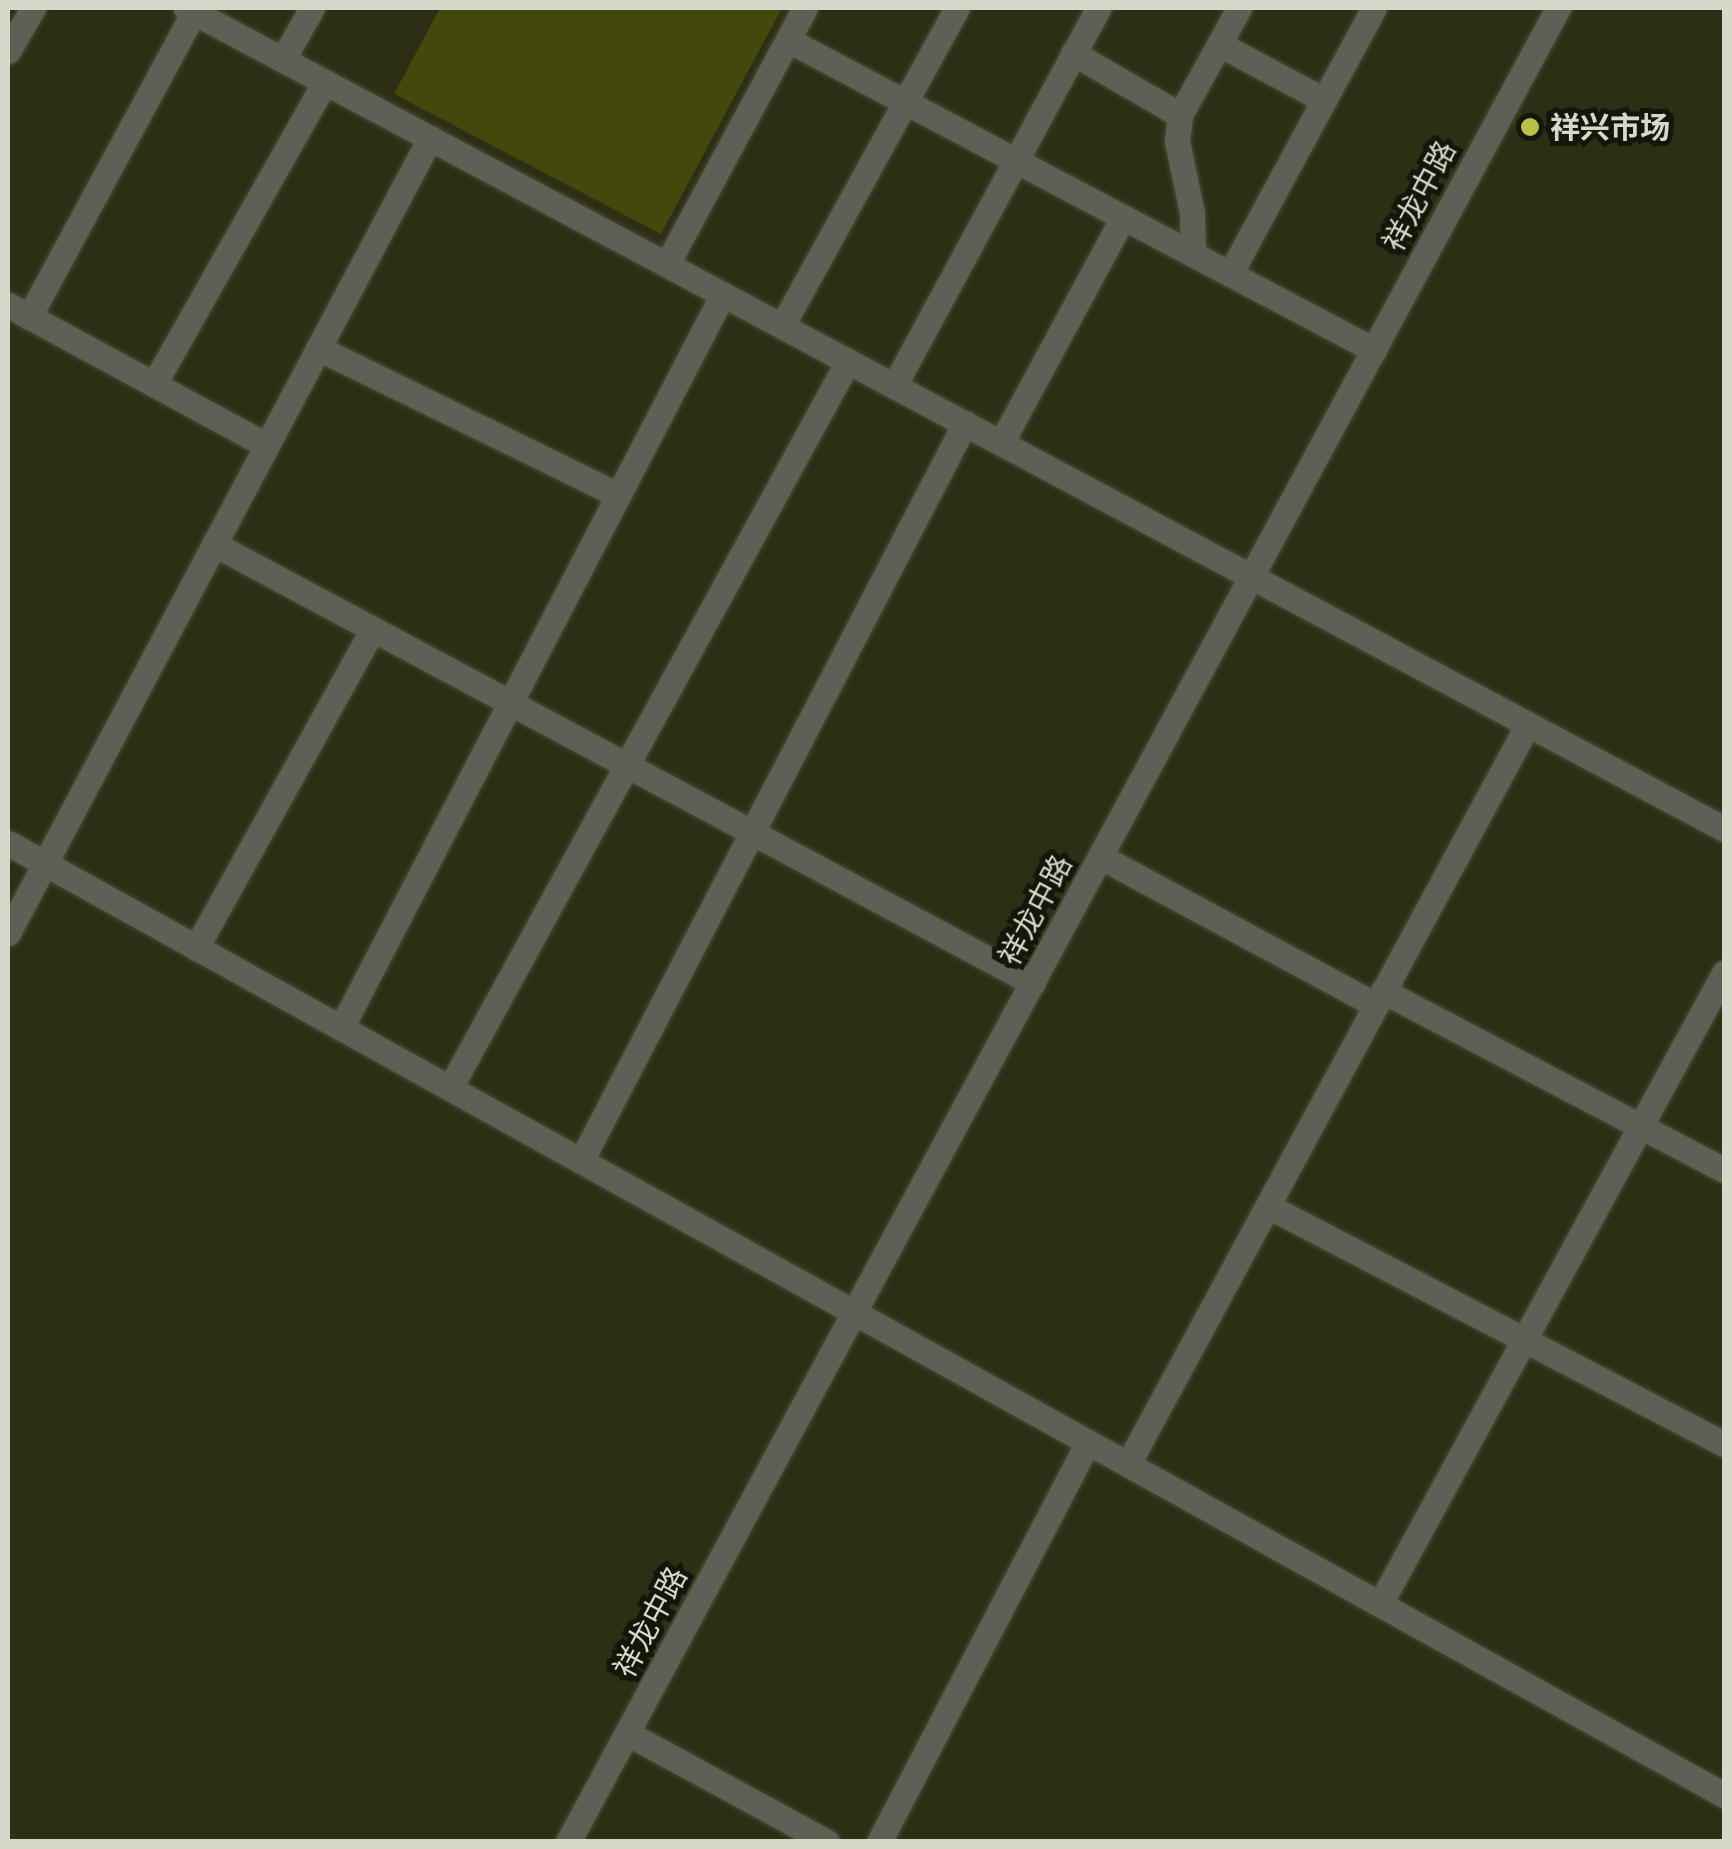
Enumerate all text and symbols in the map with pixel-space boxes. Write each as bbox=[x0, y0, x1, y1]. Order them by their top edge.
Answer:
place label: 祥兴市场 bbox=[1550, 109, 1670, 145]
marker: 祥兴市场 bbox=[1519, 116, 1541, 138]
street label: 祥龙中路 bbox=[1375, 135, 1463, 257]
street label: 祥龙中路 bbox=[991, 849, 1079, 971]
street label: 祥龙中路 bbox=[606, 1561, 694, 1683]

